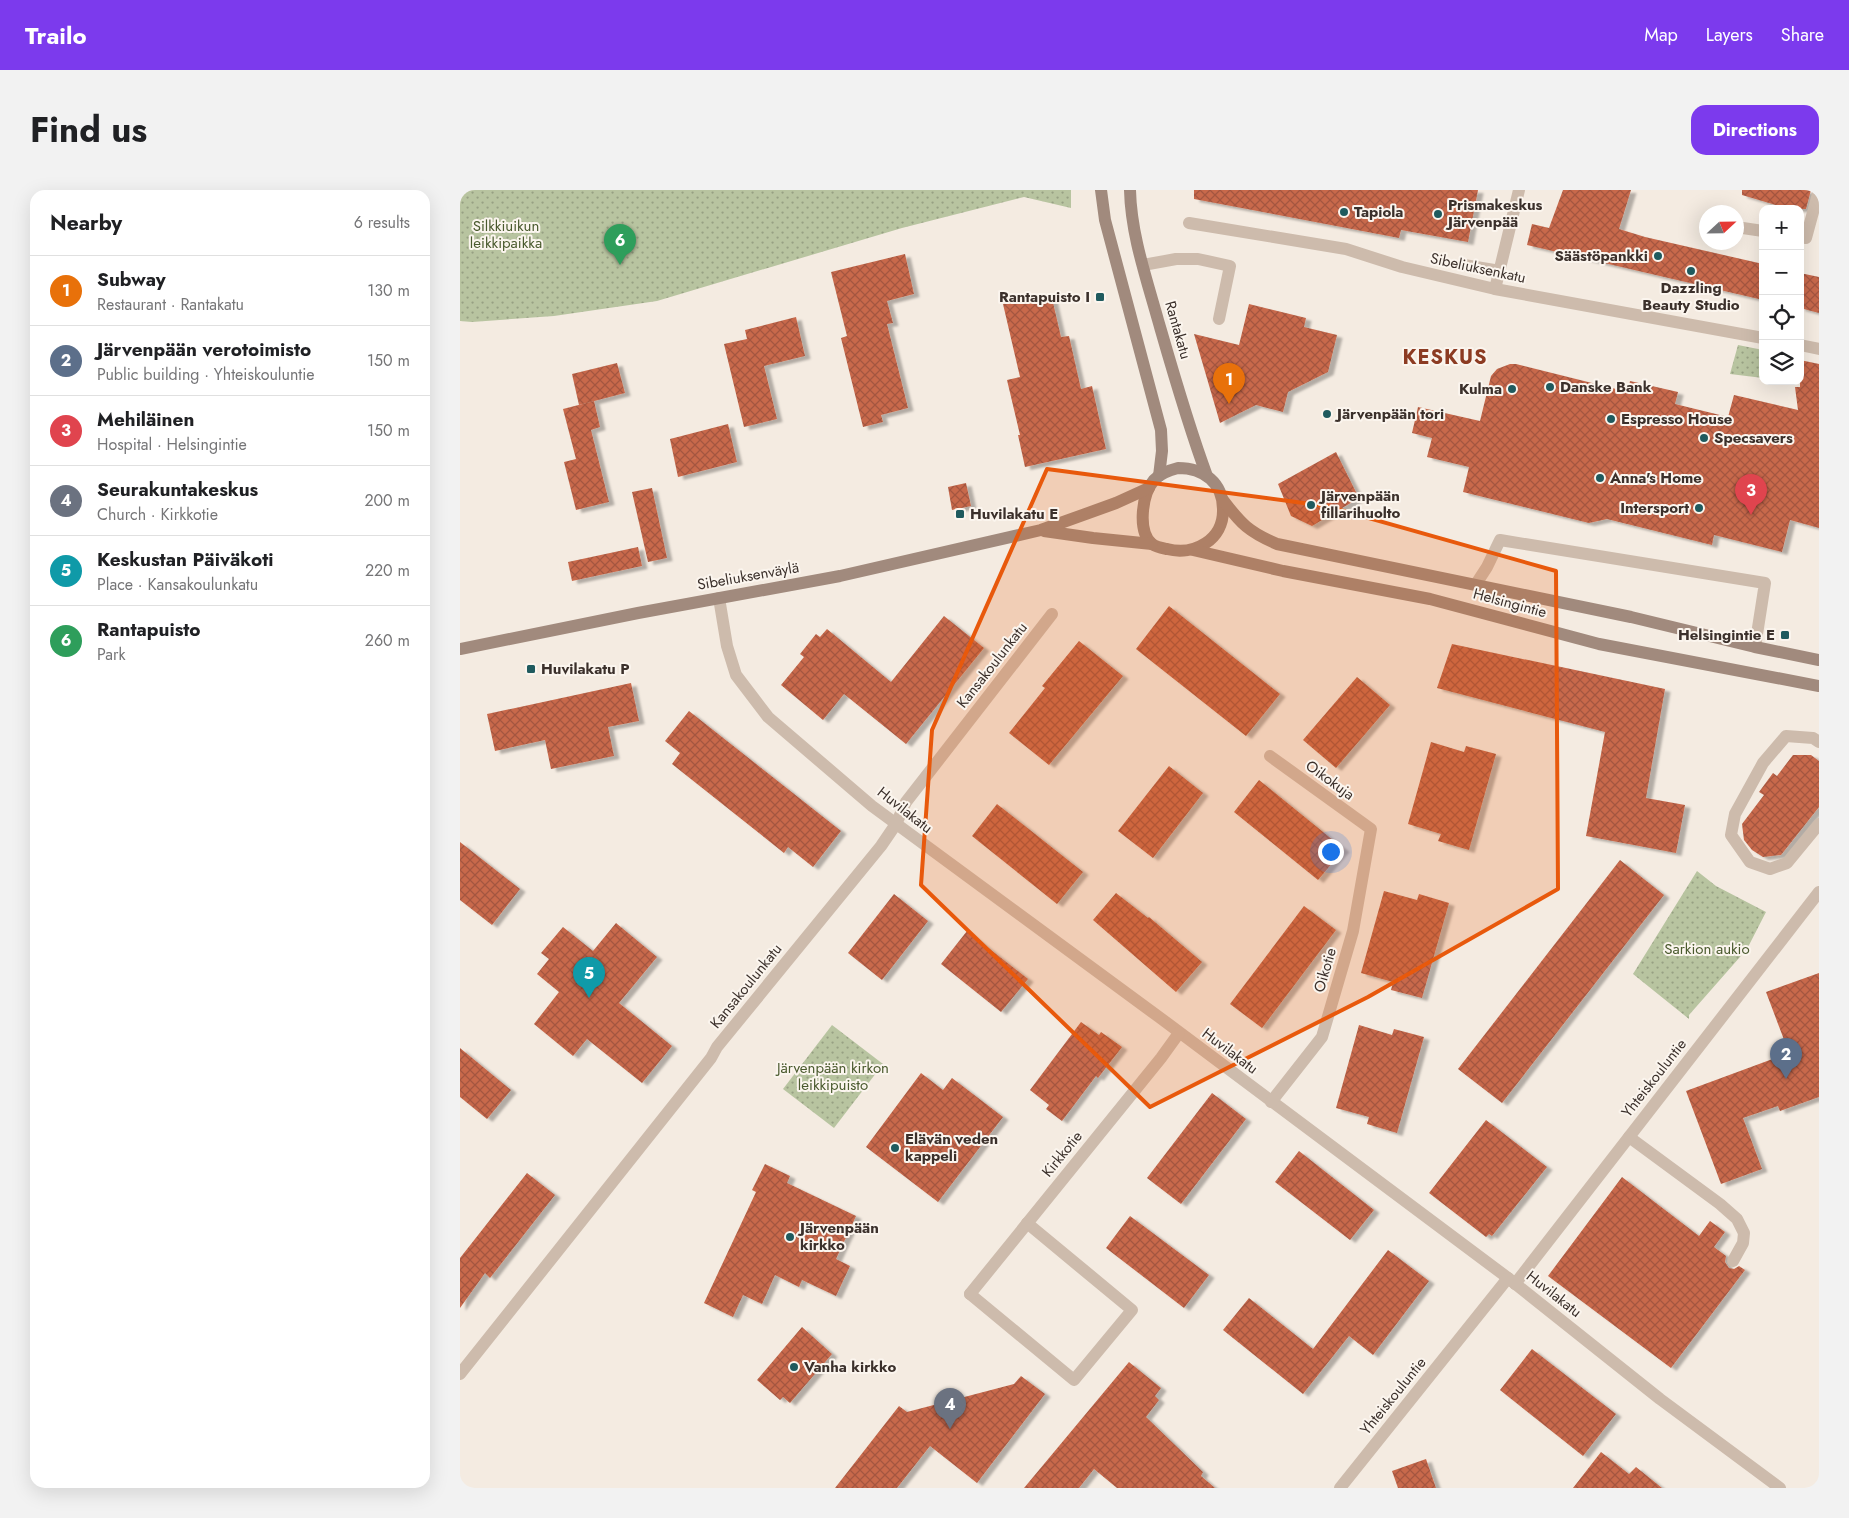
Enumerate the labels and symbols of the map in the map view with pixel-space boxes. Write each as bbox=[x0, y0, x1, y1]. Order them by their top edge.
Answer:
place label: Prismakeskus Järvenpää bbox=[1445, 194, 1543, 233]
place label: Tapiola bbox=[1354, 201, 1403, 223]
north arrow bbox=[1699, 205, 1744, 250]
marker: Tapiola bbox=[1338, 206, 1350, 218]
marker: Prismakeskus Järvenpää bbox=[1432, 208, 1444, 220]
park label: Silkkiuikun leikkipaikka bbox=[470, 215, 542, 254]
pin: 6 bbox=[604, 224, 636, 265]
place label: Säästöpankki bbox=[1554, 245, 1648, 267]
street label: Sibeliuksenkatu bbox=[1428, 247, 1528, 289]
marker: Säästöpankki bbox=[1652, 250, 1664, 262]
marker: Dazzling Beauty Studio bbox=[1685, 265, 1697, 277]
place label: Dazzling Beauty Studio bbox=[1642, 277, 1740, 316]
place label: Rantapuisto I bbox=[999, 286, 1090, 308]
marker: Rantapuisto I bbox=[1094, 291, 1106, 303]
street label: Rantakatu bbox=[1159, 298, 1197, 362]
district label: KESKUS bbox=[1402, 343, 1488, 372]
pin: 1 bbox=[1213, 363, 1245, 404]
place label: Danske Bank bbox=[1560, 376, 1652, 398]
place label: Kulma bbox=[1459, 378, 1502, 400]
marker: Danske Bank bbox=[1544, 381, 1556, 393]
marker: Kulma bbox=[1506, 383, 1518, 395]
place label: Järvenpään tori bbox=[1334, 403, 1444, 425]
marker: Järvenpään tori bbox=[1321, 408, 1333, 420]
place label: Espresso House bbox=[1621, 408, 1733, 430]
marker: Espresso House bbox=[1605, 413, 1617, 425]
place label: Specsavers bbox=[1714, 427, 1793, 449]
marker: Specsavers bbox=[1698, 432, 1710, 444]
place label: Anna's Home bbox=[1609, 467, 1702, 489]
marker: Anna's Home bbox=[1594, 472, 1606, 484]
pin: 3 bbox=[1735, 474, 1767, 515]
place label: Järvenpään fillarihuolto bbox=[1318, 485, 1401, 524]
place label: Intersport bbox=[1620, 497, 1689, 519]
marker: Järvenpään fillarihuolto bbox=[1305, 499, 1317, 511]
marker: Intersport bbox=[1693, 502, 1705, 514]
place label: Huvilakatu E bbox=[970, 503, 1058, 525]
marker: Huvilakatu E bbox=[954, 508, 966, 520]
street label: Sibeliuksenväylä bbox=[695, 556, 801, 596]
street label: Helsingintie bbox=[1471, 583, 1549, 623]
street label: Kansakoulunkatu bbox=[951, 617, 1033, 713]
place label: Helsingintie E bbox=[1678, 624, 1775, 646]
marker: Helsingintie E bbox=[1779, 629, 1791, 641]
place label: Huvilakatu P bbox=[541, 658, 630, 680]
marker: Huvilakatu P bbox=[525, 663, 537, 675]
street label: Oikokuja bbox=[1301, 755, 1359, 805]
street label: Huvilakatu bbox=[873, 781, 937, 839]
your location bbox=[1318, 839, 1344, 865]
park label: Sarkion aukio bbox=[1664, 938, 1750, 960]
street label: Kansakoulunkatu bbox=[705, 939, 787, 1033]
street label: Oikotie bbox=[1308, 945, 1342, 995]
pin: 5 bbox=[573, 957, 605, 998]
street label: Huvilakatu bbox=[1197, 1023, 1263, 1079]
street label: Yhteiskouluntie bbox=[1616, 1034, 1692, 1122]
pin: 2 bbox=[1770, 1038, 1802, 1079]
park label: Järvenpään kirkon leikkipuisto bbox=[775, 1057, 889, 1096]
street label: Kirkkotie bbox=[1036, 1126, 1088, 1182]
place label: Elävän veden kappeli bbox=[905, 1128, 998, 1167]
marker: Elävän veden kappeli bbox=[889, 1142, 901, 1154]
place label: Järvenpään kirkko bbox=[797, 1217, 879, 1256]
marker: Järvenpään kirkko bbox=[784, 1231, 796, 1243]
street label: Huvilakatu bbox=[1522, 1265, 1586, 1323]
street label: Yhteiskouluntie bbox=[1355, 1352, 1431, 1440]
place label: Vanha kirkko bbox=[803, 1356, 896, 1378]
marker: Vanha kirkko bbox=[788, 1361, 800, 1373]
pin: 4 bbox=[934, 1388, 966, 1429]

